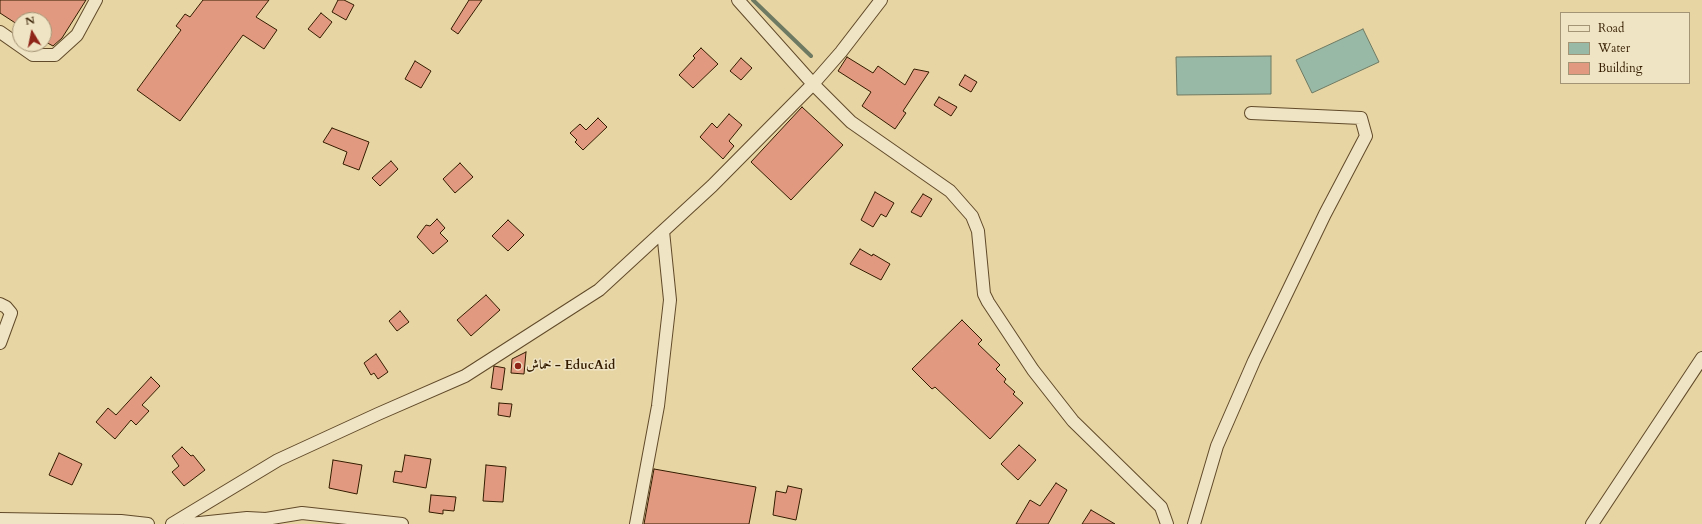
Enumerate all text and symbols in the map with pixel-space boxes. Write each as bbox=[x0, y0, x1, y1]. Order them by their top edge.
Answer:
north arrow bbox=[12, 12, 52, 52]
text: N bbox=[24, 12, 36, 29]
legend bbox=[1560, 12, 1690, 84]
text: Road bbox=[1598, 20, 1624, 36]
text: Water bbox=[1598, 40, 1630, 56]
text: Building bbox=[1598, 60, 1642, 76]
place label: خماش - EducAid bbox=[526, 358, 615, 374]
marker: خماش - EducAid bbox=[513, 361, 523, 371]

